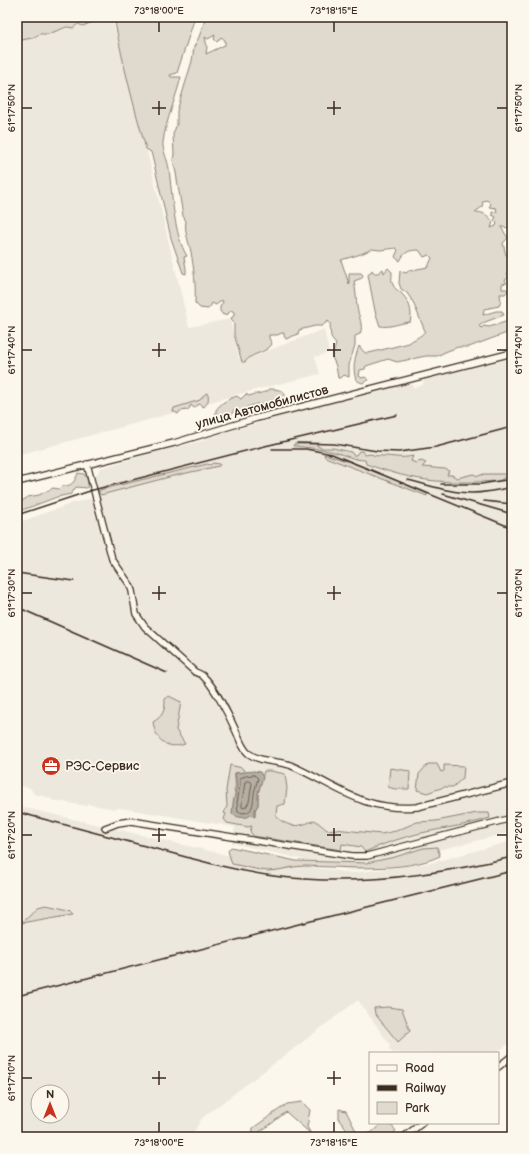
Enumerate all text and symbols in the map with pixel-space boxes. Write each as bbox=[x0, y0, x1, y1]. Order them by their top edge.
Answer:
text: 73°18'00"E bbox=[134, 5, 184, 17]
text: 73°18'15"E bbox=[310, 5, 358, 17]
text: 61°17'50"N bbox=[6, 84, 18, 132]
text: 61°17'50"N bbox=[513, 84, 525, 132]
text: 61°17'40"N bbox=[6, 326, 18, 374]
text: 61°17'40"N bbox=[513, 326, 525, 374]
street label: улица Автомобилистов bbox=[194, 382, 330, 432]
text: 61°17'30"N bbox=[6, 569, 18, 617]
text: 61°17'30"N bbox=[513, 569, 525, 617]
office icon: РЭС-Сервис bbox=[40, 755, 62, 777]
place label: РЭС-Сервис bbox=[65, 758, 140, 774]
text: 61°17'20"N bbox=[6, 811, 18, 859]
text: 61°17'20"N bbox=[513, 811, 525, 859]
legend bbox=[369, 1052, 499, 1124]
text: 61°17'10"N bbox=[6, 1055, 18, 1101]
text: Road bbox=[405, 1061, 434, 1076]
text: Railway bbox=[405, 1081, 447, 1096]
north arrow bbox=[30, 1084, 70, 1124]
text: N bbox=[46, 1088, 54, 1101]
text: Park bbox=[405, 1101, 429, 1116]
text: 73°18'00"E bbox=[134, 1137, 184, 1149]
text: 73°18'15"E bbox=[310, 1137, 358, 1149]

